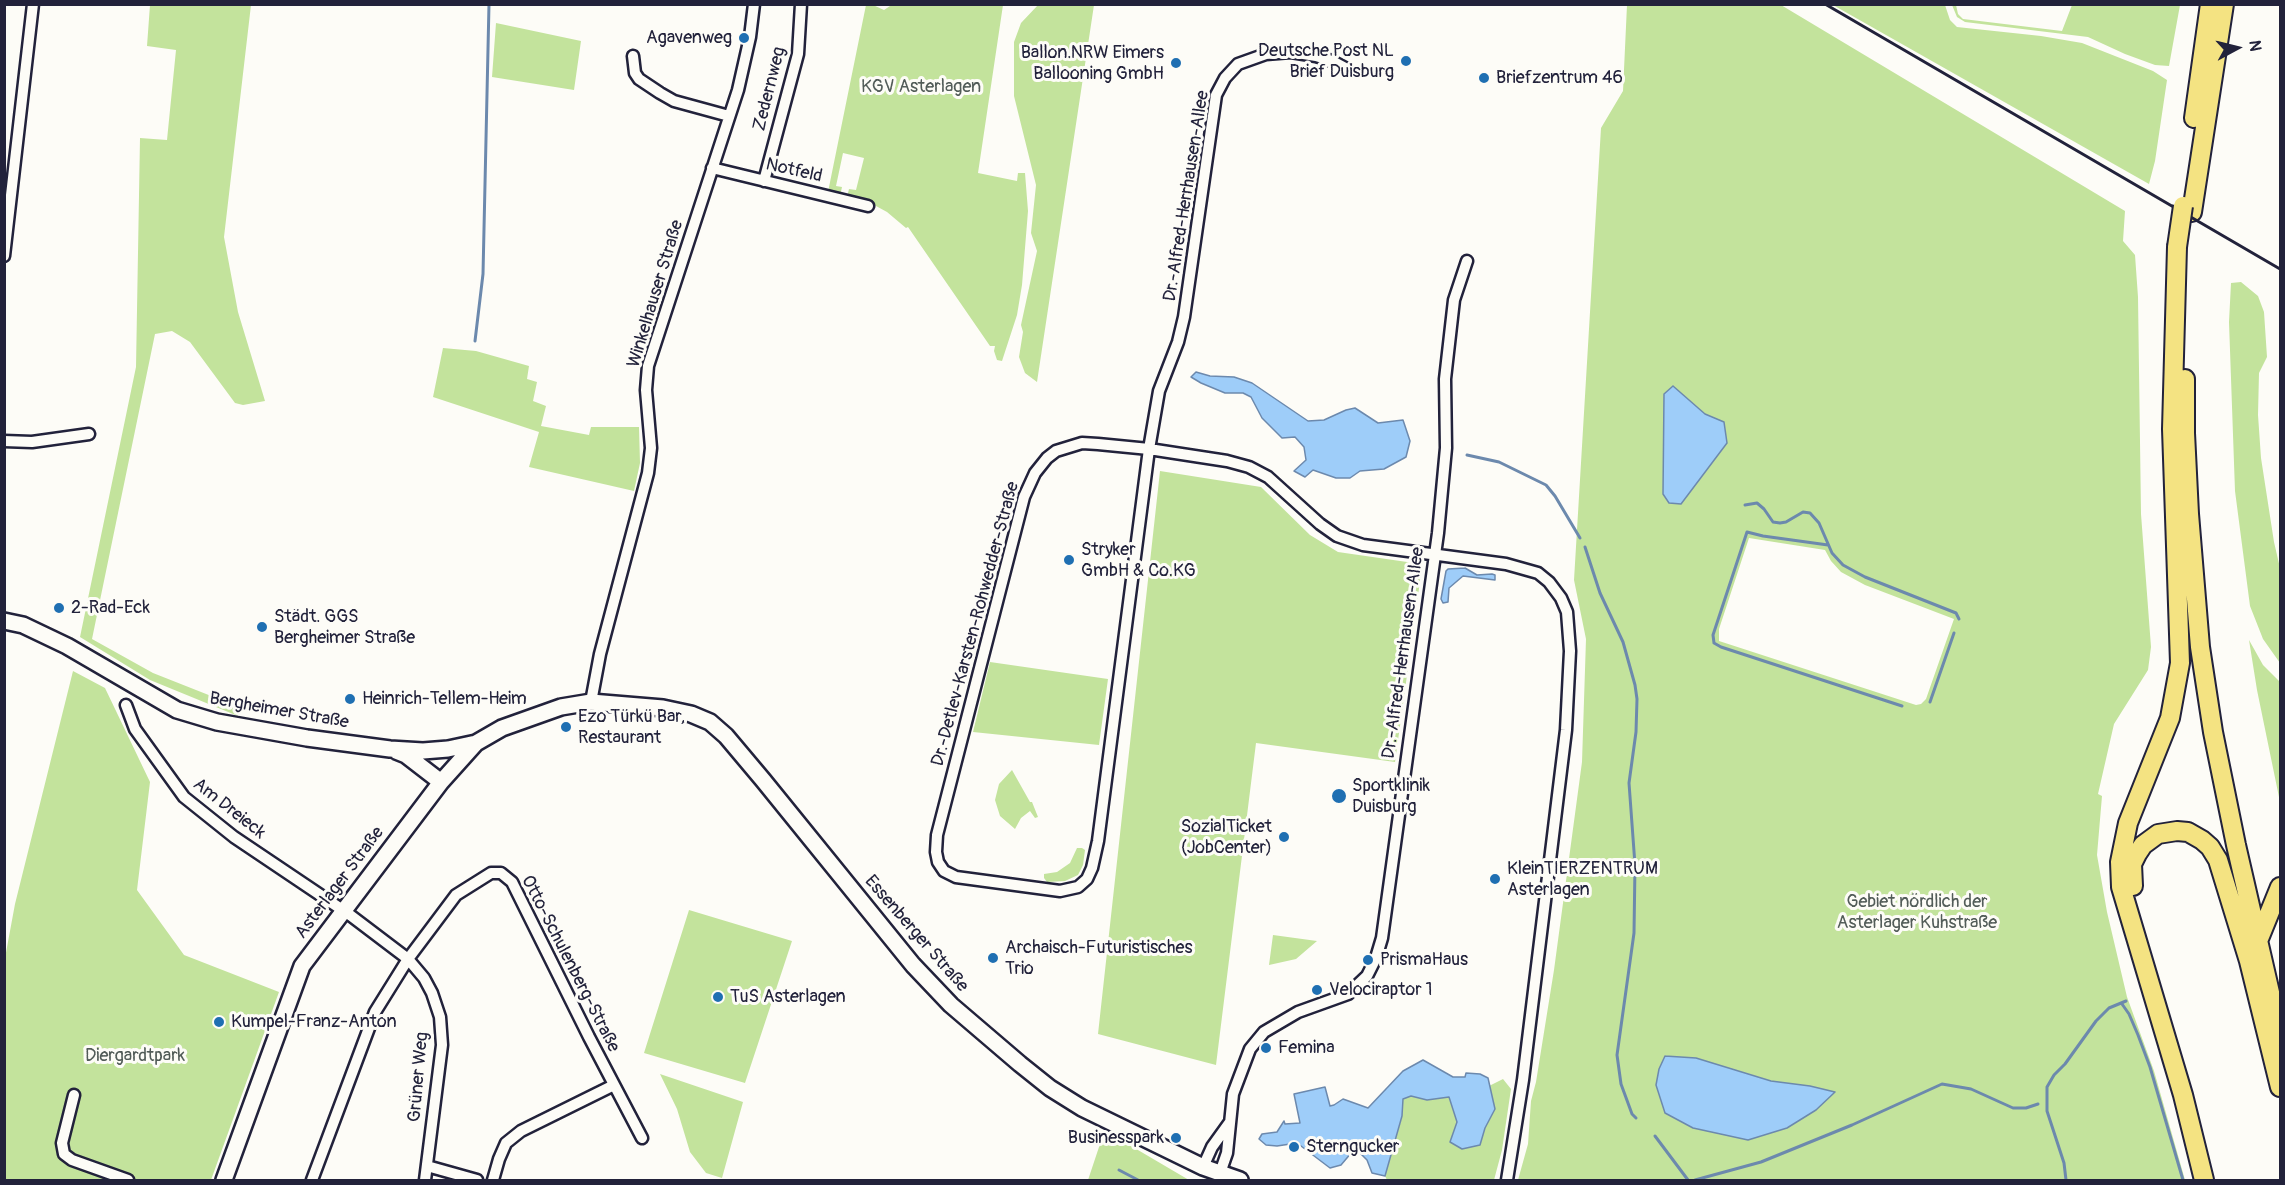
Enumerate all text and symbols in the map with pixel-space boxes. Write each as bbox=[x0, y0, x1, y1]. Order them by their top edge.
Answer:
north arrow bbox=[2207, 18, 2267, 78]
place label: Agavenweg bbox=[646, 27, 732, 49]
marker: Agavenweg bbox=[737, 31, 751, 45]
text: N bbox=[2244, 39, 2265, 52]
place label: Deutsche Post NL Brief Duisburg bbox=[1258, 40, 1394, 82]
place label: Ballon.NRW Eimers Ballooning GmbH bbox=[1021, 42, 1164, 84]
street label: Zedernweg bbox=[749, 45, 791, 133]
marker: Deutsche Post NL Brief Duisburg bbox=[1399, 54, 1413, 68]
marker: Ballon.NRW Eimers Ballooning GmbH bbox=[1169, 56, 1183, 70]
place label: Briefzentrum 46 bbox=[1496, 67, 1623, 89]
marker: Briefzentrum 46 bbox=[1477, 71, 1491, 85]
park label: KGV Asterlagen bbox=[861, 76, 981, 98]
street label: Dr.-Alfred-Herrhausen-Allee bbox=[1160, 89, 1214, 303]
street label: Notfeld bbox=[764, 154, 824, 188]
street label: Winkelhauser Straße bbox=[623, 218, 689, 370]
street label: Dr.-Detlev-Karsten-Rohwedder-Straße bbox=[928, 479, 1024, 769]
place label: Stryker GmbH & Co.KG bbox=[1081, 539, 1196, 582]
street label: Dr.-Alfred-Herrhausen-Allee bbox=[1378, 546, 1430, 760]
marker: Stryker GmbH & Co.KG bbox=[1062, 553, 1076, 567]
place label: 2-Rad-Eck bbox=[71, 597, 150, 619]
marker: 2-Rad-Eck bbox=[52, 601, 66, 615]
place label: Städt. GGS Bergheimer Straße bbox=[274, 606, 415, 648]
marker: Städt. GGS Bergheimer Straße bbox=[255, 620, 269, 634]
street label: Bergheimer Straße bbox=[208, 688, 350, 734]
place label: Heinrich-Tellem-Heim bbox=[362, 688, 527, 710]
marker: Heinrich-Tellem-Heim bbox=[343, 692, 357, 706]
place label: Ezo Türkü Bar, Restaurant bbox=[578, 706, 685, 748]
marker: Ezo Türkü Bar, Restaurant bbox=[559, 720, 573, 734]
street label: Am Dreieck bbox=[188, 774, 270, 844]
place label: Sportklinik Duisburg bbox=[1352, 775, 1430, 818]
marker: Sportklinik Duisburg bbox=[1330, 787, 1348, 805]
place label: SozialTicket (JobCenter) bbox=[1181, 816, 1272, 858]
street label: Asterlager Straße bbox=[291, 823, 389, 943]
marker: SozialTicket (JobCenter) bbox=[1277, 830, 1291, 844]
place label: KleinTIERZENTRUM Asterlagen bbox=[1507, 858, 1658, 900]
street label: Essenberger Straße bbox=[859, 871, 973, 997]
street label: Otto-Schulenberg-Straße bbox=[516, 872, 624, 1056]
marker: KleinTIERZENTRUM Asterlagen bbox=[1488, 872, 1502, 886]
park label: Gebiet nördlich der Asterlager Kuhstraße bbox=[1837, 891, 1997, 934]
place label: Archaisch-Futuristisches Trio bbox=[1005, 937, 1192, 980]
place label: PrismaHaus bbox=[1380, 949, 1468, 971]
marker: Archaisch-Futuristisches Trio bbox=[986, 951, 1000, 965]
marker: PrismaHaus bbox=[1361, 953, 1375, 967]
place label: Velociraptor 1 bbox=[1329, 979, 1433, 1001]
marker: Velociraptor 1 bbox=[1310, 983, 1324, 997]
place label: TuS Asterlagen bbox=[730, 986, 846, 1008]
marker: TuS Asterlagen bbox=[711, 990, 725, 1004]
place label: Kumpel-Franz-Anton bbox=[231, 1011, 397, 1033]
marker: Kumpel-Franz-Anton bbox=[212, 1015, 226, 1029]
street label: Grüner Weg bbox=[404, 1031, 434, 1123]
place label: Femina bbox=[1278, 1037, 1335, 1059]
marker: Femina bbox=[1259, 1041, 1273, 1055]
park label: Diergardtpark bbox=[85, 1045, 185, 1067]
place label: Businesspark bbox=[1068, 1127, 1164, 1149]
marker: Businesspark bbox=[1169, 1131, 1183, 1145]
place label: Sterngucker bbox=[1306, 1136, 1399, 1158]
marker: Sterngucker bbox=[1287, 1140, 1301, 1154]

